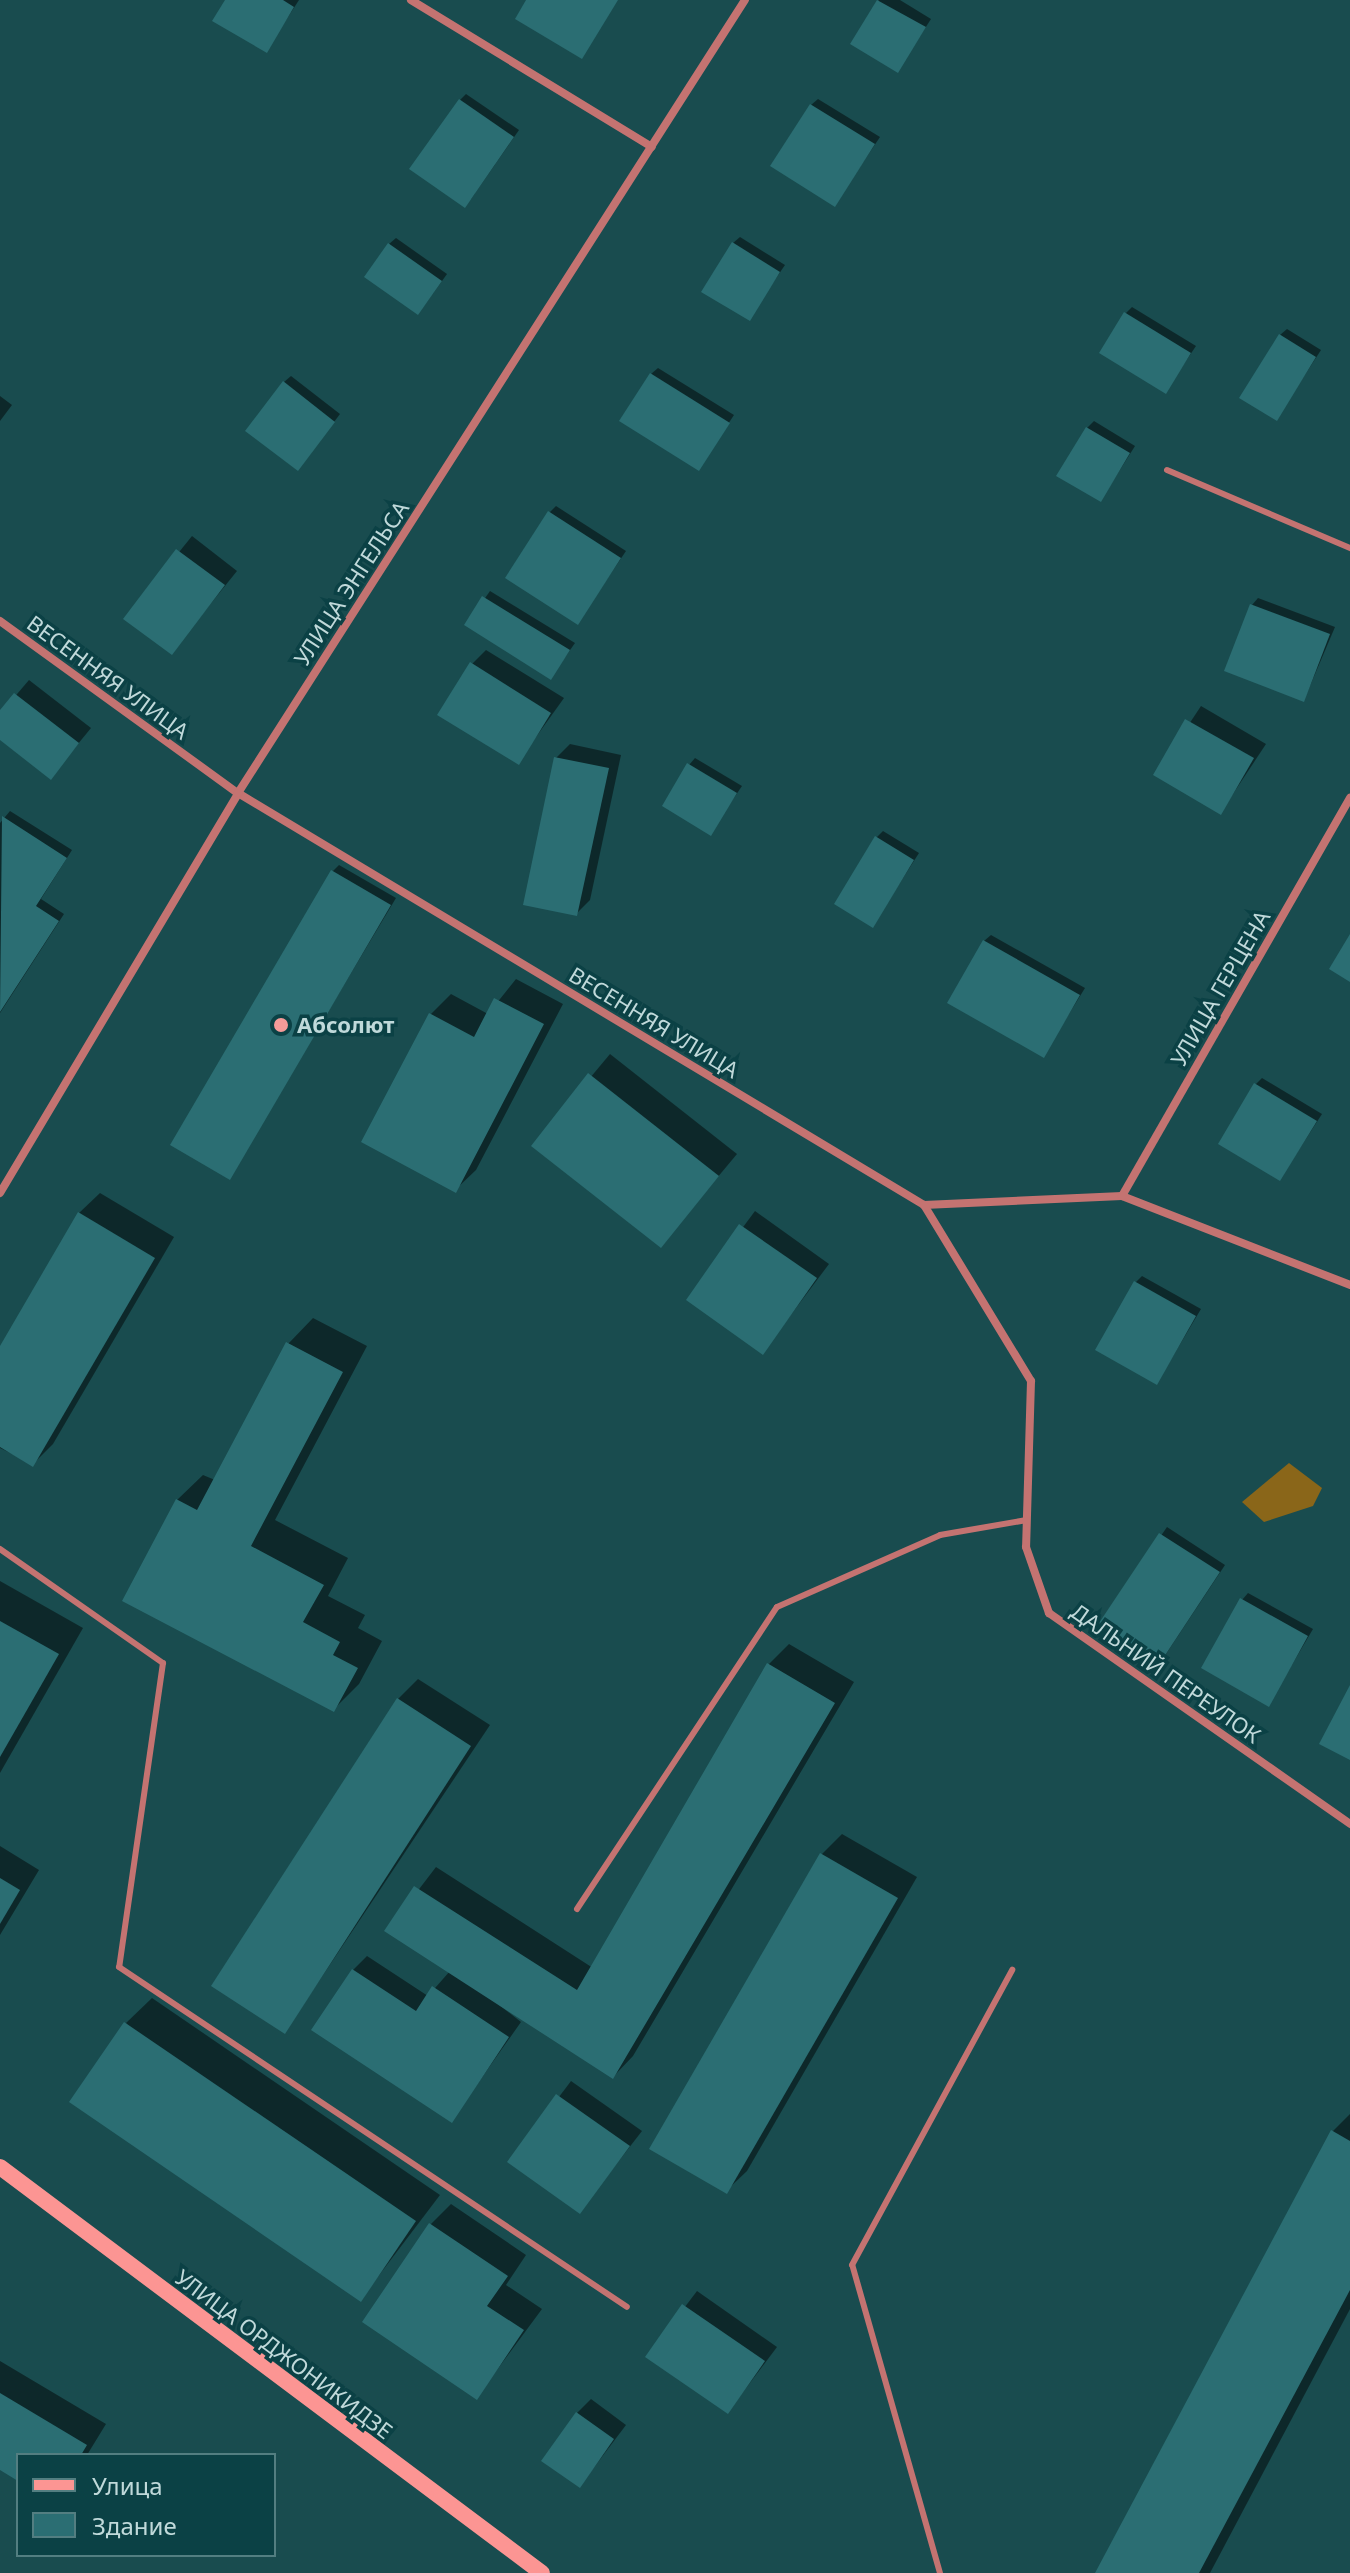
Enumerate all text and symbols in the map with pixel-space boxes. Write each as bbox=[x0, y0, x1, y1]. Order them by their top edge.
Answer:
street label: УЛИЦА ЭНГЕЛЬСА bbox=[288, 496, 414, 670]
street label: ВЕСЕННЯЯ УЛИЦА bbox=[22, 610, 194, 744]
street label: УЛИЦА ГЕРЦЕНА bbox=[1165, 906, 1275, 1070]
street label: ВЕСЕННЯЯ УЛИЦА bbox=[564, 961, 744, 1083]
place label: Абсолют bbox=[297, 1012, 394, 1038]
marker: Абсолют bbox=[272, 1016, 290, 1034]
street label: ДАЛЬНИЙ ПЕРЕУЛОК bbox=[1066, 1598, 1266, 1748]
street label: УЛИЦА ОРДЖОНИКИДЗЕ bbox=[170, 2264, 398, 2444]
legend bbox=[16, 2453, 276, 2557]
text: Улица bbox=[92, 2469, 163, 2502]
text: Здание bbox=[92, 2509, 177, 2542]

